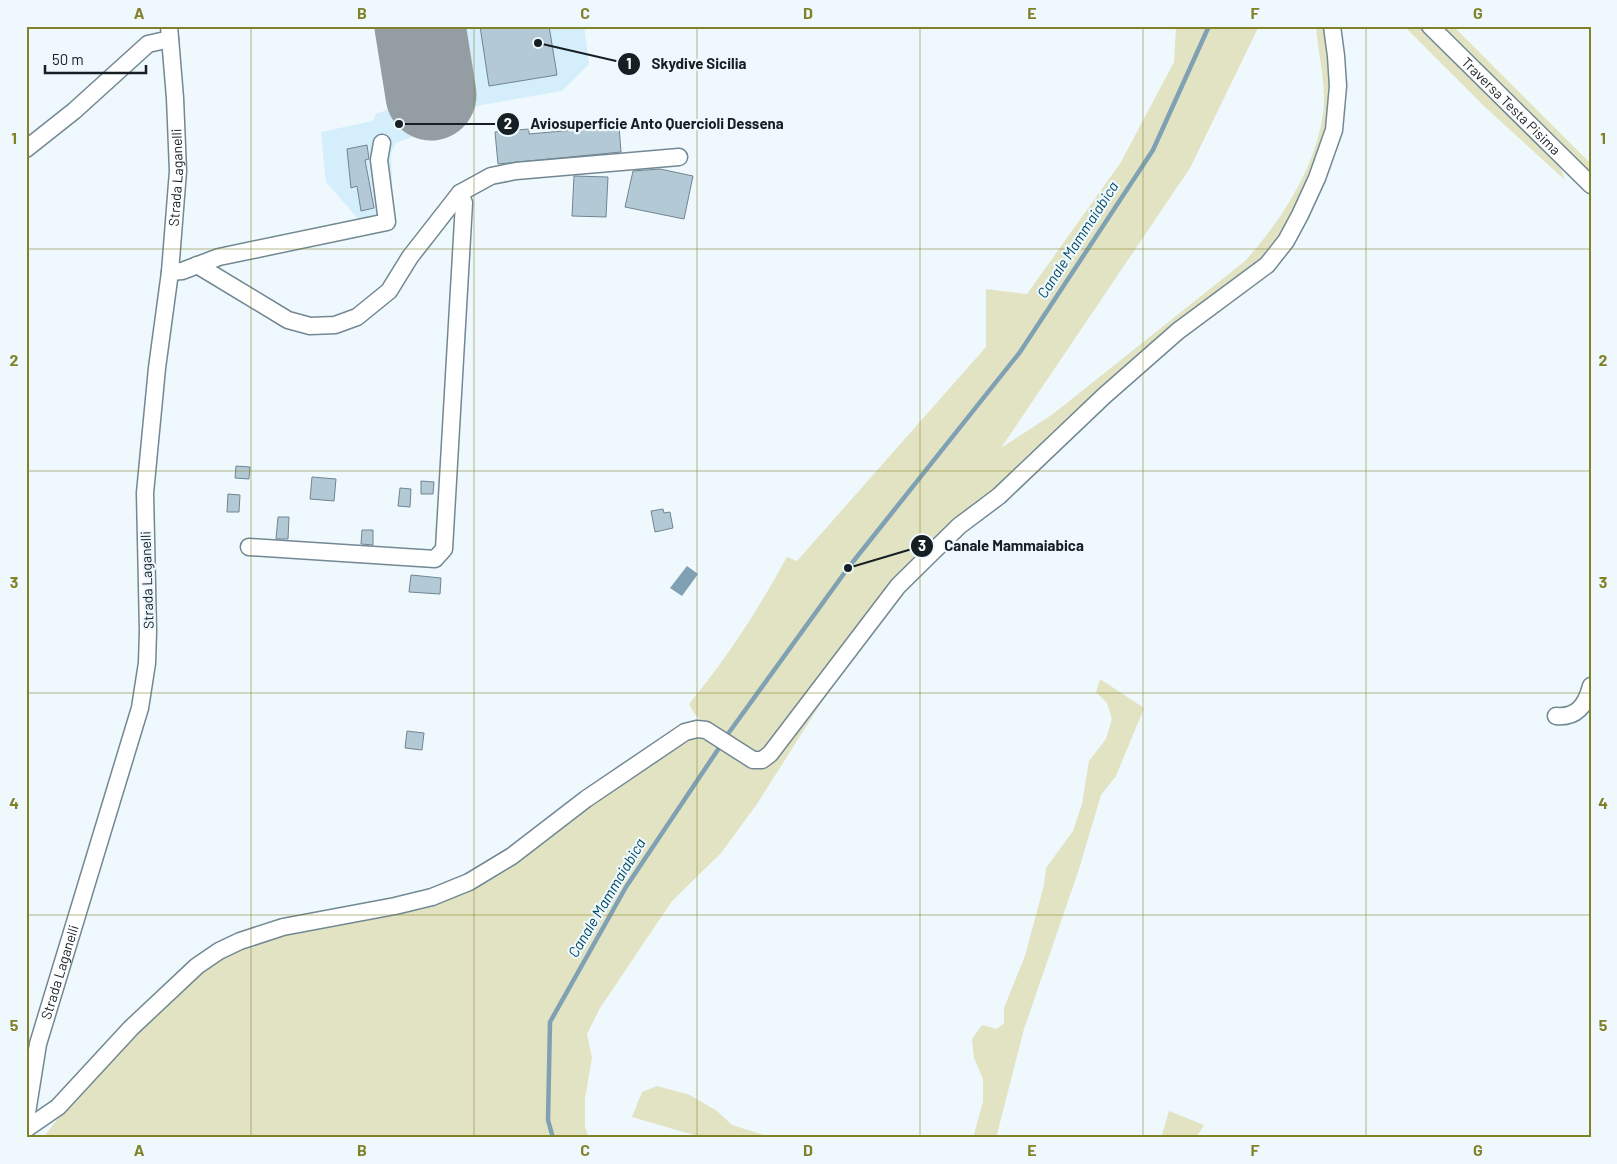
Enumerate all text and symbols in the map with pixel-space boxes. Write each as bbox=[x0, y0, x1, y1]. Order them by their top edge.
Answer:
text: A bbox=[134, 3, 145, 22]
text: B bbox=[357, 3, 367, 22]
text: C bbox=[580, 3, 590, 22]
text: D bbox=[803, 3, 813, 22]
text: E bbox=[1027, 3, 1037, 22]
text: F bbox=[1251, 3, 1260, 22]
text: G bbox=[1473, 3, 1483, 22]
scale bar bbox=[45, 42, 146, 74]
callout: Skydive Sicilia bbox=[616, 49, 756, 79]
text: 50 m bbox=[52, 50, 84, 68]
street label: Traversa Testa Pisima bbox=[1458, 53, 1564, 158]
text: 1 bbox=[626, 54, 632, 72]
text: Skydive Sicilia bbox=[652, 54, 746, 72]
callout: Aviosuperficie Anto Quercioli Dessena bbox=[495, 109, 794, 139]
text: 2 bbox=[504, 114, 512, 132]
text: Aviosuperficie Anto Quercioli Dessena bbox=[530, 114, 784, 132]
text: 1 bbox=[11, 128, 17, 147]
street label: Strada Laganelli bbox=[165, 128, 186, 227]
text: 1 bbox=[1600, 128, 1606, 147]
water label: Canale Mammaiabica bbox=[1033, 178, 1122, 301]
text: 2 bbox=[10, 350, 19, 369]
text: 2 bbox=[1599, 350, 1608, 369]
street label: Strada Laganelli bbox=[136, 531, 157, 629]
callout: Canale Mammaiabica bbox=[909, 531, 1094, 561]
text: 3 bbox=[918, 536, 926, 554]
text: Canale Mammaiabica bbox=[944, 536, 1084, 554]
text: 3 bbox=[10, 572, 18, 591]
text: 3 bbox=[1599, 572, 1607, 591]
text: 4 bbox=[9, 793, 19, 812]
text: 4 bbox=[1598, 793, 1608, 812]
water label: Canale Mammaiabica bbox=[564, 835, 649, 960]
street label: Strada Laganelli bbox=[37, 923, 82, 1021]
text: 5 bbox=[10, 1015, 19, 1034]
text: 5 bbox=[1599, 1015, 1608, 1034]
text: A bbox=[134, 1140, 145, 1159]
text: B bbox=[357, 1140, 367, 1159]
text: C bbox=[580, 1140, 590, 1159]
text: D bbox=[803, 1140, 813, 1159]
text: E bbox=[1027, 1140, 1037, 1159]
text: F bbox=[1251, 1140, 1260, 1159]
text: G bbox=[1473, 1140, 1483, 1159]

